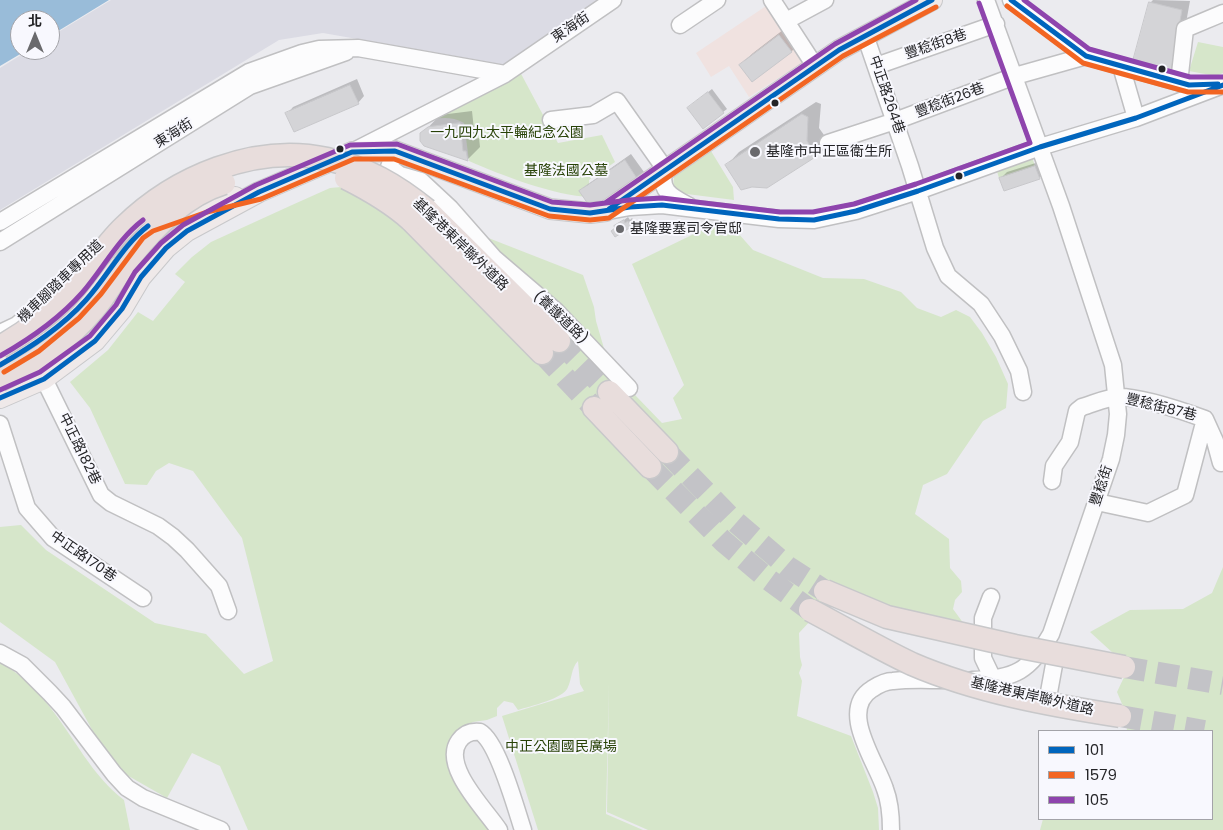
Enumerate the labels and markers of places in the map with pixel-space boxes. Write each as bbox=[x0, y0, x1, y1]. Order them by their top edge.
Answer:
unlabelled marker bbox=[1157, 64, 1167, 74]
unlabelled marker bbox=[770, 98, 780, 108]
unlabelled marker bbox=[335, 144, 345, 154]
place label: 基隆市中正區衛生所 bbox=[766, 144, 892, 160]
marker: 基隆市中正區衛生所 bbox=[748, 145, 762, 159]
unlabelled marker bbox=[954, 171, 964, 181]
place label: 基隆要塞司令官邸 bbox=[630, 221, 742, 237]
marker: 基隆要塞司令官邸 bbox=[614, 223, 626, 235]

